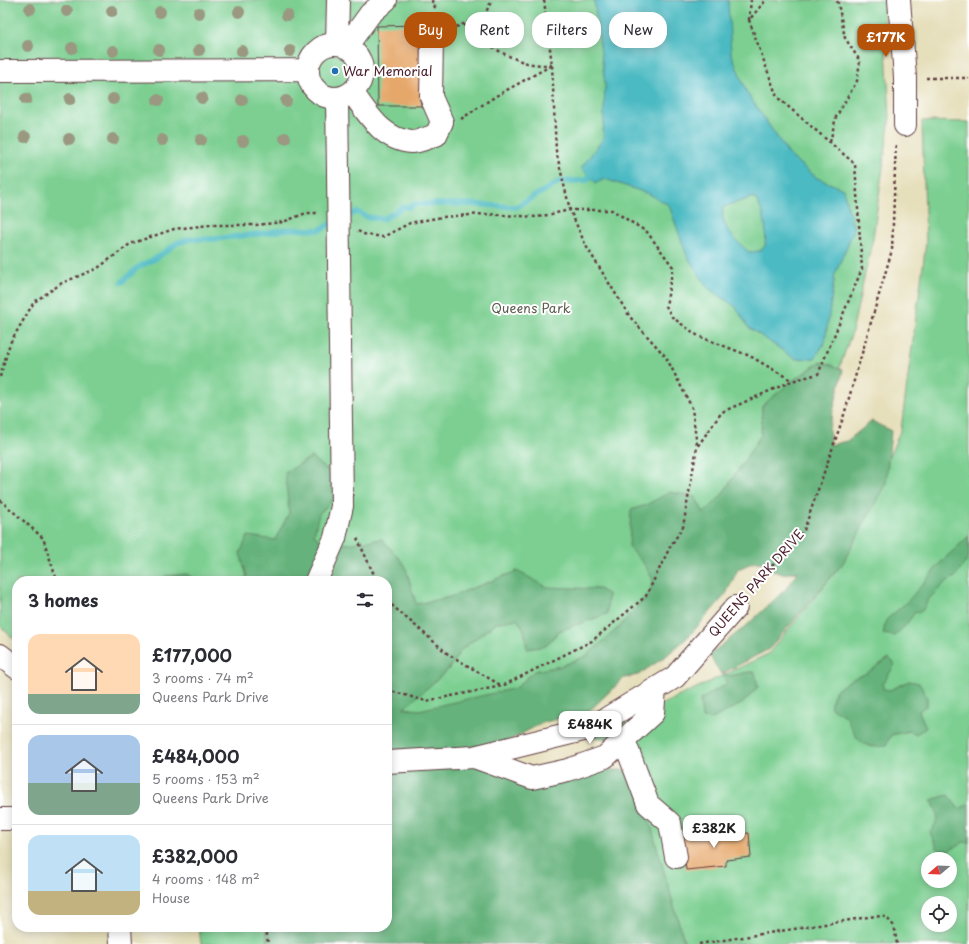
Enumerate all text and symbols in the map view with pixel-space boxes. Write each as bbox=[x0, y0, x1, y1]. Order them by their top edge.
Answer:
chip: Buy bbox=[404, 12, 457, 48]
chip: Rent bbox=[465, 12, 524, 48]
chip: Filters bbox=[532, 12, 601, 48]
chip: New bbox=[609, 12, 667, 48]
pin: £177K bbox=[858, 24, 914, 58]
text: £177K bbox=[866, 27, 906, 46]
place label: War Memorial bbox=[343, 61, 433, 80]
marker: War Memorial bbox=[330, 66, 340, 76]
park label: Queens Park bbox=[491, 298, 571, 317]
street label: QUEENS PARK DRIVE bbox=[703, 525, 808, 641]
text: 3 homes bbox=[28, 587, 98, 613]
icon: filters bbox=[354, 589, 376, 611]
text: £177,000 bbox=[152, 642, 232, 668]
icon: home bbox=[60, 650, 108, 698]
text: 3 rooms · 74 m² bbox=[152, 668, 254, 687]
text: Queens Park Drive bbox=[152, 687, 269, 706]
pin: £484K bbox=[562, 711, 618, 745]
text: £484K bbox=[568, 714, 612, 733]
text: £484,000 bbox=[152, 743, 239, 769]
icon: home bbox=[60, 751, 108, 799]
text: 5 rooms · 153 m² bbox=[152, 769, 260, 788]
text: Queens Park Drive bbox=[152, 788, 269, 807]
pin: £382K bbox=[686, 815, 742, 849]
text: £382K bbox=[692, 818, 736, 837]
text: £382,000 bbox=[152, 843, 238, 869]
icon: home bbox=[60, 851, 108, 899]
north arrow bbox=[921, 852, 957, 888]
map controls bbox=[921, 852, 957, 932]
text: 4 rooms · 148 m² bbox=[152, 869, 260, 888]
text: House bbox=[152, 888, 190, 907]
button: locate bbox=[921, 896, 957, 932]

